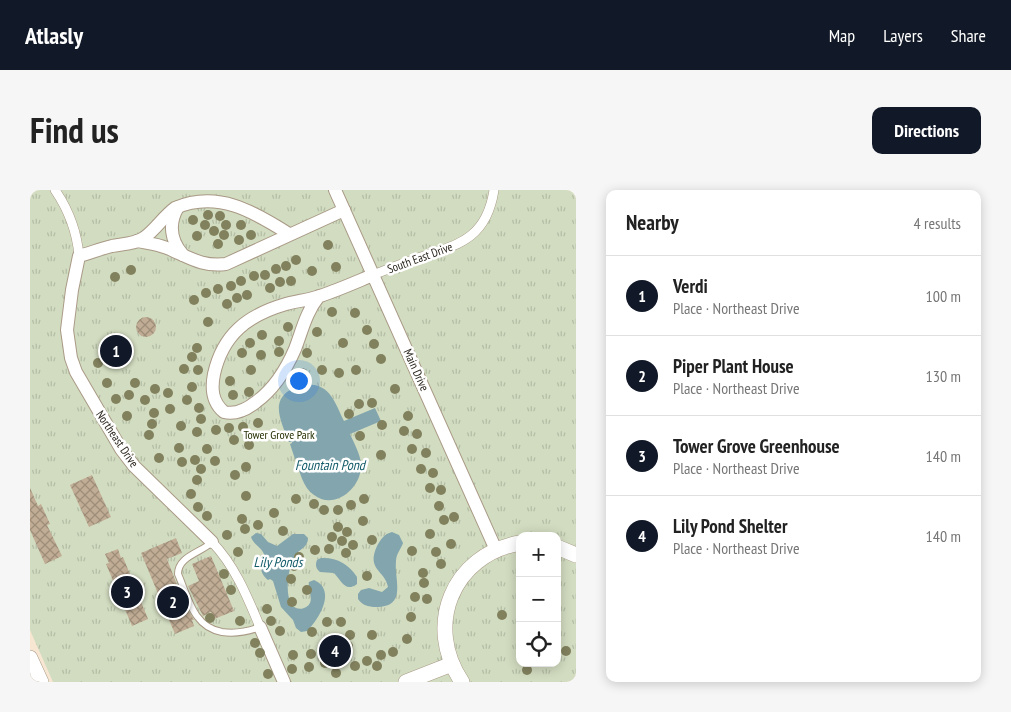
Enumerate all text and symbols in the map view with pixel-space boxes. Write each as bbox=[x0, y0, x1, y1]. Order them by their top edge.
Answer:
text: Atlasly bbox=[25, 20, 83, 51]
text: Map bbox=[829, 24, 855, 47]
text: Layers bbox=[883, 24, 923, 47]
text: Share bbox=[951, 24, 986, 47]
text: Find us bbox=[30, 107, 119, 153]
button: Directions bbox=[872, 107, 981, 154]
text: Nearby bbox=[626, 209, 679, 236]
text: 4 results bbox=[914, 213, 961, 233]
street label: South East Drive bbox=[385, 239, 455, 276]
text: Verdi bbox=[673, 274, 708, 298]
text: 1 bbox=[638, 286, 646, 306]
text: 100 m bbox=[926, 286, 961, 306]
text: Place · Northeast Drive bbox=[673, 298, 800, 318]
pin: 1 bbox=[100, 332, 132, 370]
street label: Main Drive bbox=[401, 346, 432, 393]
text: Piper Plant House bbox=[673, 354, 794, 378]
text: 2 bbox=[638, 366, 646, 386]
text: 130 m bbox=[926, 366, 961, 386]
your location bbox=[286, 368, 312, 394]
text: Place · Northeast Drive bbox=[673, 378, 800, 398]
street label: Northeast Drive bbox=[93, 407, 142, 470]
park label: Tower Grove Park bbox=[243, 427, 315, 442]
text: Tower Grove Greenhouse bbox=[673, 434, 840, 458]
text: 3 bbox=[638, 446, 646, 466]
text: 140 m bbox=[926, 446, 961, 466]
water label: Fountain Pond bbox=[295, 456, 367, 474]
text: Place · Northeast Drive bbox=[673, 458, 800, 478]
text: Lily Pond Shelter bbox=[673, 514, 788, 538]
text: 4 bbox=[638, 526, 646, 546]
text: 140 m bbox=[926, 526, 961, 546]
map controls bbox=[516, 532, 561, 667]
button: + bbox=[516, 532, 561, 577]
text: Place · Northeast Drive bbox=[673, 538, 800, 558]
water label: Lily Ponds bbox=[254, 553, 304, 571]
pin: 3 bbox=[111, 573, 143, 611]
button: − bbox=[516, 577, 561, 622]
pin: 2 bbox=[157, 583, 189, 621]
button: locate bbox=[516, 622, 561, 667]
pin: 4 bbox=[319, 632, 351, 670]

